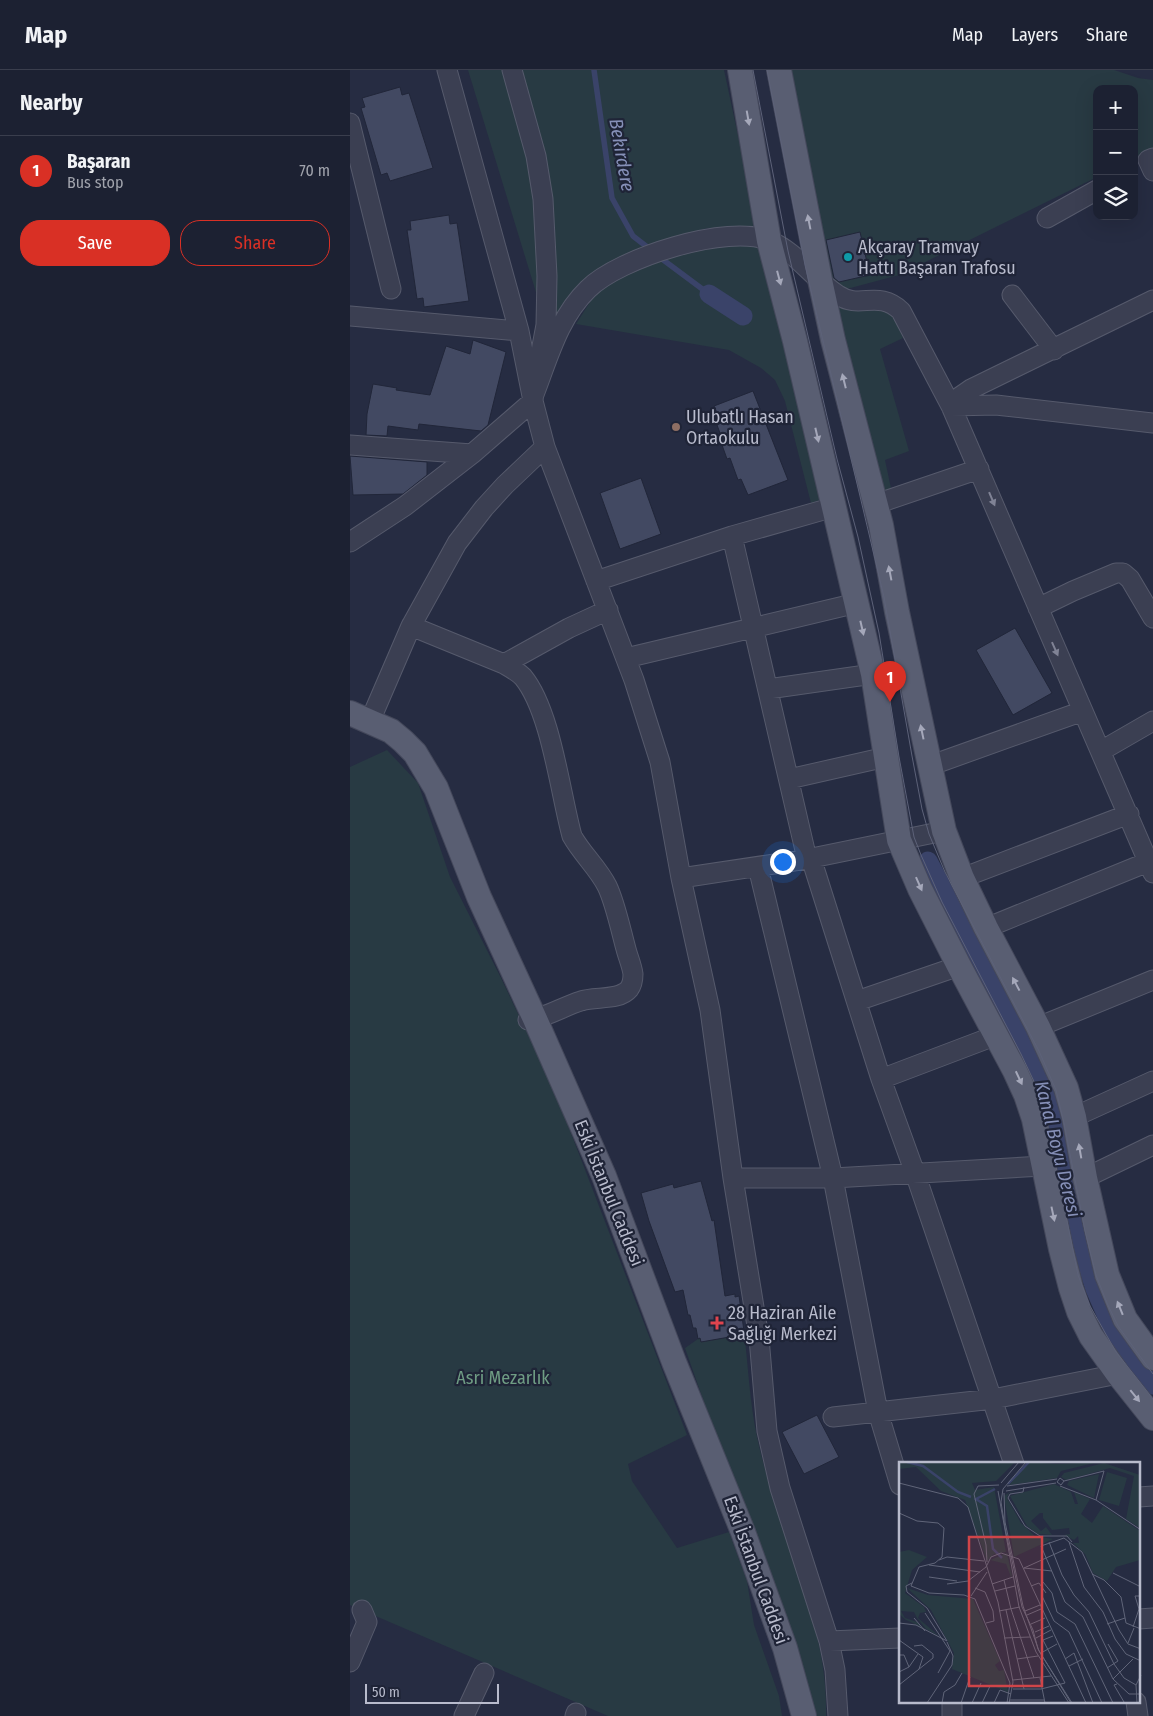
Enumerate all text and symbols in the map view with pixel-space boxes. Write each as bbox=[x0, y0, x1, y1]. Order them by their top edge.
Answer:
text: Map bbox=[25, 21, 67, 49]
text: Map bbox=[952, 24, 983, 46]
text: Layers bbox=[1011, 24, 1058, 46]
text: Share bbox=[1086, 24, 1128, 46]
map controls bbox=[1093, 85, 1138, 220]
button: + bbox=[1093, 85, 1138, 130]
text: Nearby bbox=[20, 90, 82, 116]
one-way arrow bbox=[745, 110, 753, 126]
water label: Bekirdere bbox=[604, 117, 640, 193]
button: − bbox=[1093, 130, 1138, 175]
text: Başaran bbox=[67, 150, 130, 173]
text: 1 bbox=[33, 161, 39, 180]
text: 70 m bbox=[299, 161, 330, 180]
text: Bus stop bbox=[67, 173, 123, 192]
button: layers bbox=[1093, 175, 1138, 220]
one-way arrow bbox=[805, 214, 813, 230]
button: Save bbox=[20, 220, 170, 266]
button: Share bbox=[180, 220, 330, 266]
place label: Akçaray Tramvay Hattı Başaran Trafosu bbox=[858, 236, 1016, 279]
marker: Akçaray Tramvay Hattı Başaran Trafosu bbox=[842, 251, 854, 263]
one-way arrow bbox=[775, 270, 783, 285]
one-way arrow bbox=[840, 373, 848, 388]
place label: Ulubatlı Hasan Ortaokulu bbox=[686, 406, 794, 449]
marker: Ulubatlı Hasan Ortaokulu bbox=[670, 421, 682, 433]
one-way arrow bbox=[813, 428, 821, 443]
one-way arrow bbox=[988, 492, 996, 506]
one-way arrow bbox=[886, 565, 894, 580]
one-way arrow bbox=[858, 620, 866, 635]
one-way arrow bbox=[1052, 642, 1060, 656]
pin: 1 bbox=[874, 661, 906, 702]
one-way arrow bbox=[918, 724, 926, 739]
your location bbox=[770, 849, 796, 875]
one-way arrow bbox=[915, 877, 923, 891]
one-way arrow bbox=[1011, 978, 1020, 991]
one-way arrow bbox=[1015, 1071, 1023, 1085]
water label: Kanal Boyu Deresi bbox=[1030, 1078, 1086, 1220]
street label: Eski İstanbul Caddesi bbox=[570, 1117, 648, 1269]
one-way arrow bbox=[1075, 1142, 1083, 1158]
one-way arrow bbox=[1049, 1206, 1057, 1221]
one-way arrow bbox=[1116, 1301, 1124, 1315]
place label: 28 Haziran Aile Sağlığı Merkezi bbox=[728, 1302, 837, 1345]
marker: 28 Haziran Aile Sağlığı Merkezi bbox=[710, 1316, 724, 1330]
park label: Asri Mezarlık bbox=[456, 1367, 550, 1389]
one-way arrow bbox=[1130, 1389, 1141, 1402]
inset map bbox=[899, 1462, 1140, 1704]
street label: Eski İstanbul Caddesi bbox=[719, 1493, 793, 1647]
scale bar bbox=[365, 1681, 499, 1704]
text: 50 m bbox=[372, 1684, 400, 1701]

